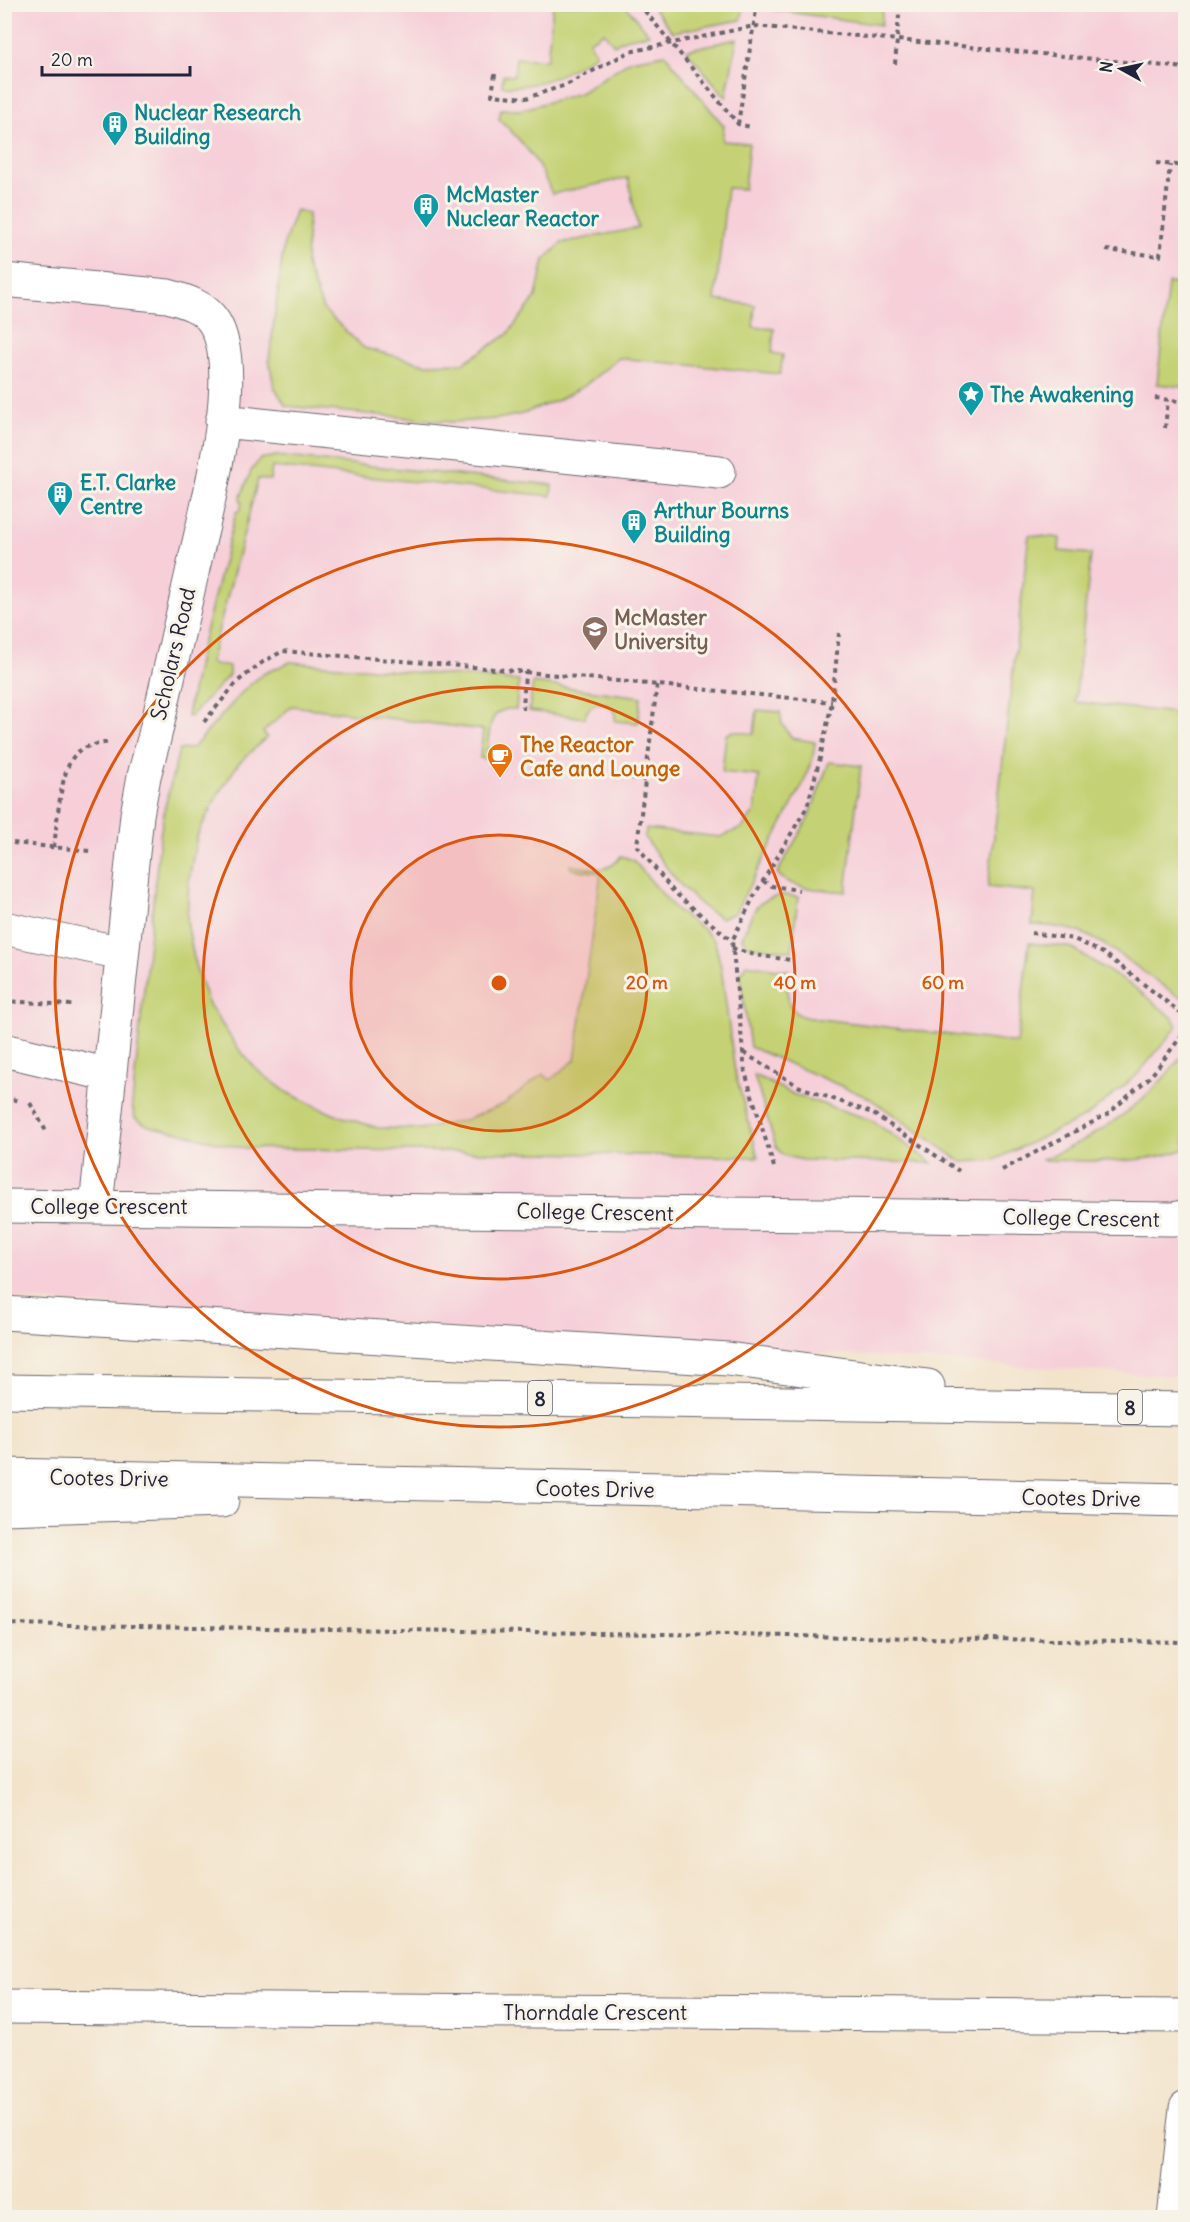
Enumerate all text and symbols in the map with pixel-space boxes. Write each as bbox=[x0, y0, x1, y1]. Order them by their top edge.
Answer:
scale bar bbox=[42, 39, 190, 77]
north arrow bbox=[1091, 39, 1151, 99]
text: 20 m bbox=[51, 48, 93, 71]
text: N bbox=[1095, 60, 1117, 74]
place label: Nuclear Research Building bbox=[134, 99, 301, 150]
building icon: Nuclear Research Building bbox=[100, 109, 130, 147]
place label: McMaster Nuclear Reactor bbox=[446, 181, 599, 232]
building icon: McMaster Nuclear Reactor bbox=[411, 191, 441, 229]
place icon: The Awakening bbox=[956, 379, 986, 417]
place label: The Awakening bbox=[990, 381, 1134, 408]
place label: E.T. Clarke Centre bbox=[80, 469, 176, 520]
building icon: E.T. Clarke Centre bbox=[45, 479, 75, 517]
place label: Arthur Bourns Building bbox=[654, 497, 790, 548]
building icon: Arthur Bourns Building bbox=[619, 507, 649, 545]
street label: Scholars Road bbox=[145, 585, 201, 723]
place label: McMaster University bbox=[614, 604, 708, 655]
school or university icon: McMaster University bbox=[580, 614, 610, 652]
place label: The Reactor Cafe and Lounge bbox=[520, 731, 680, 782]
cafe icon: The Reactor Cafe and Lounge bbox=[485, 741, 515, 779]
text: 20 m bbox=[626, 971, 668, 994]
text: 40 m bbox=[774, 971, 816, 994]
text: 60 m bbox=[922, 971, 964, 994]
centre of rings bbox=[489, 973, 509, 993]
street label: College Crescent bbox=[30, 1193, 188, 1220]
street label: College Crescent bbox=[516, 1197, 674, 1227]
street label: College Crescent bbox=[1002, 1203, 1160, 1233]
road number: 8 bbox=[528, 1381, 552, 1415]
road number: 8 bbox=[1118, 1390, 1142, 1424]
street label: Cootes Drive bbox=[49, 1463, 169, 1493]
street label: Cootes Drive bbox=[535, 1474, 655, 1504]
street label: Cootes Drive bbox=[1021, 1483, 1141, 1513]
street label: Thorndale Crescent bbox=[503, 1999, 687, 2026]

